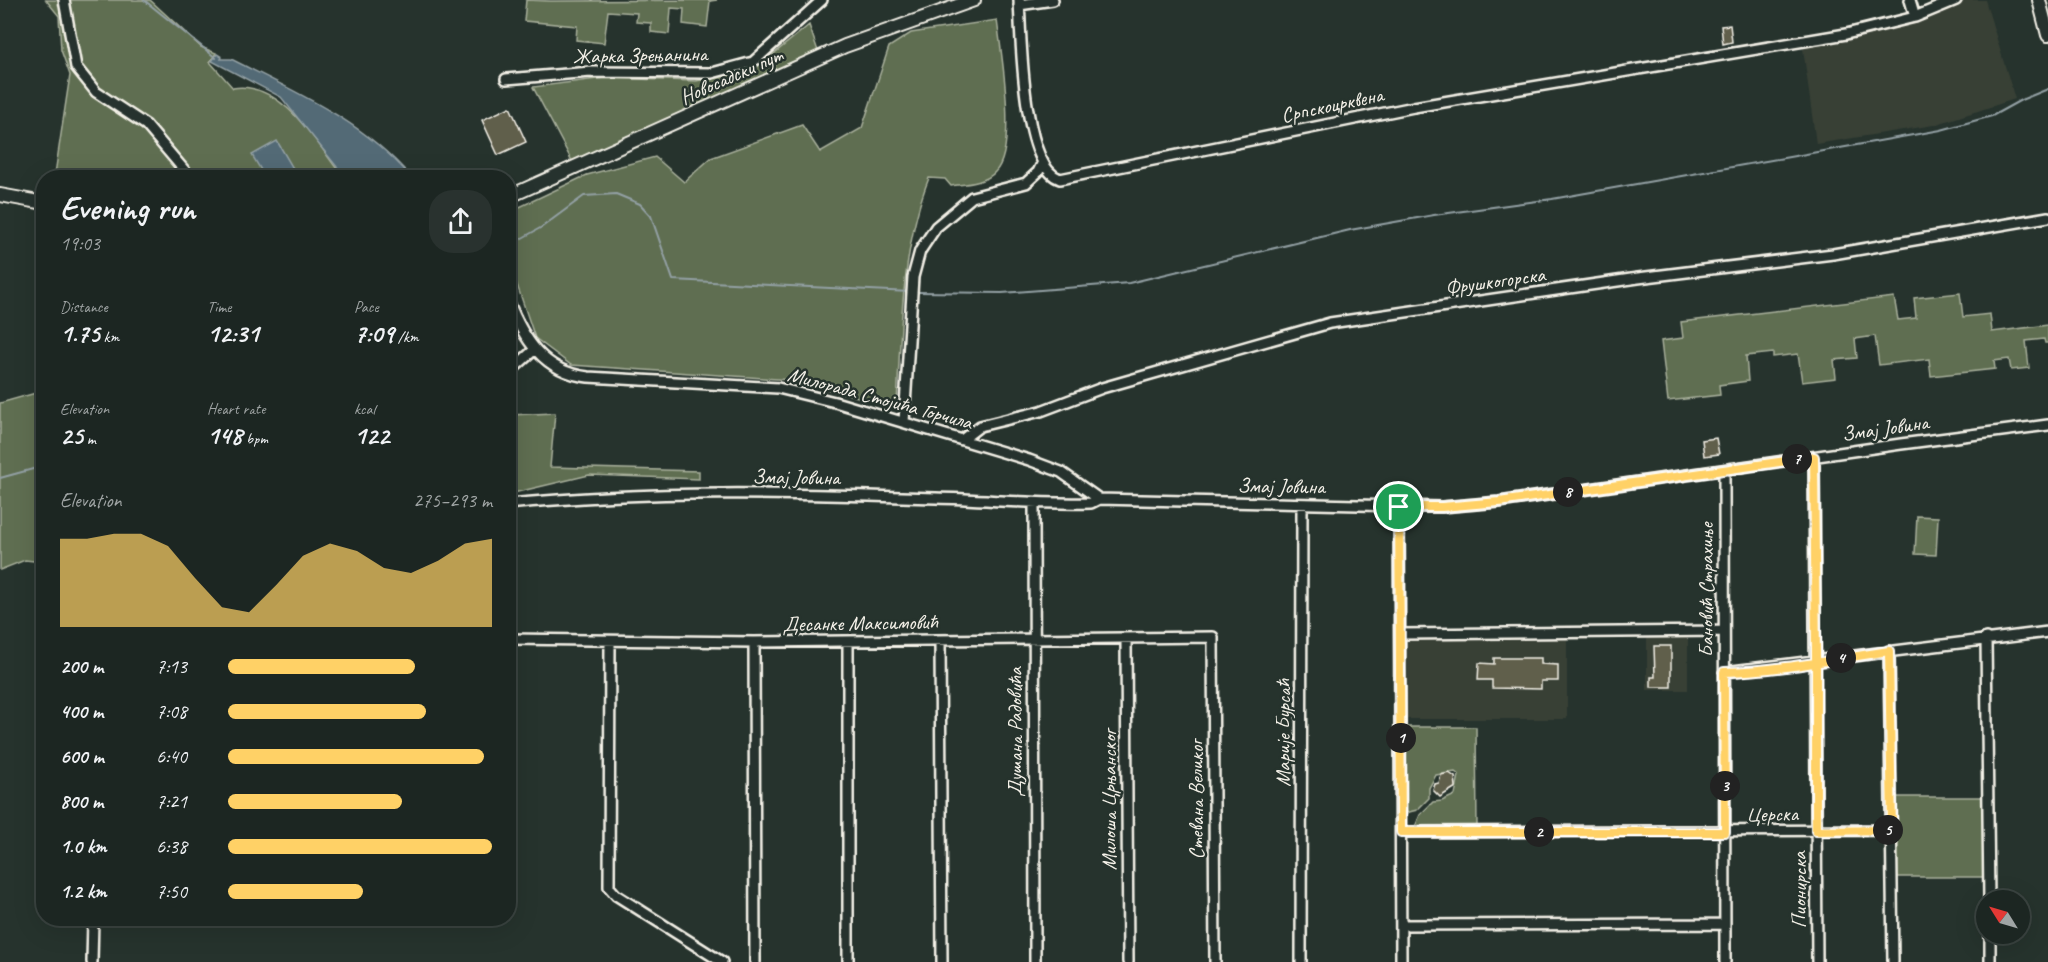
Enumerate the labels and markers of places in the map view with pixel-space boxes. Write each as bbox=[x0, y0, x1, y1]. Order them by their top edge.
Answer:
pin: 7 bbox=[1782, 444, 1812, 474]
pin: 8 bbox=[1553, 477, 1583, 507]
pin bbox=[1373, 481, 1424, 532]
pin: 4 bbox=[1826, 643, 1856, 673]
pin: 1 bbox=[1386, 723, 1416, 753]
pin: 3 bbox=[1710, 771, 1740, 801]
pin: 5 bbox=[1873, 815, 1903, 845]
pin: 2 bbox=[1524, 817, 1554, 847]

